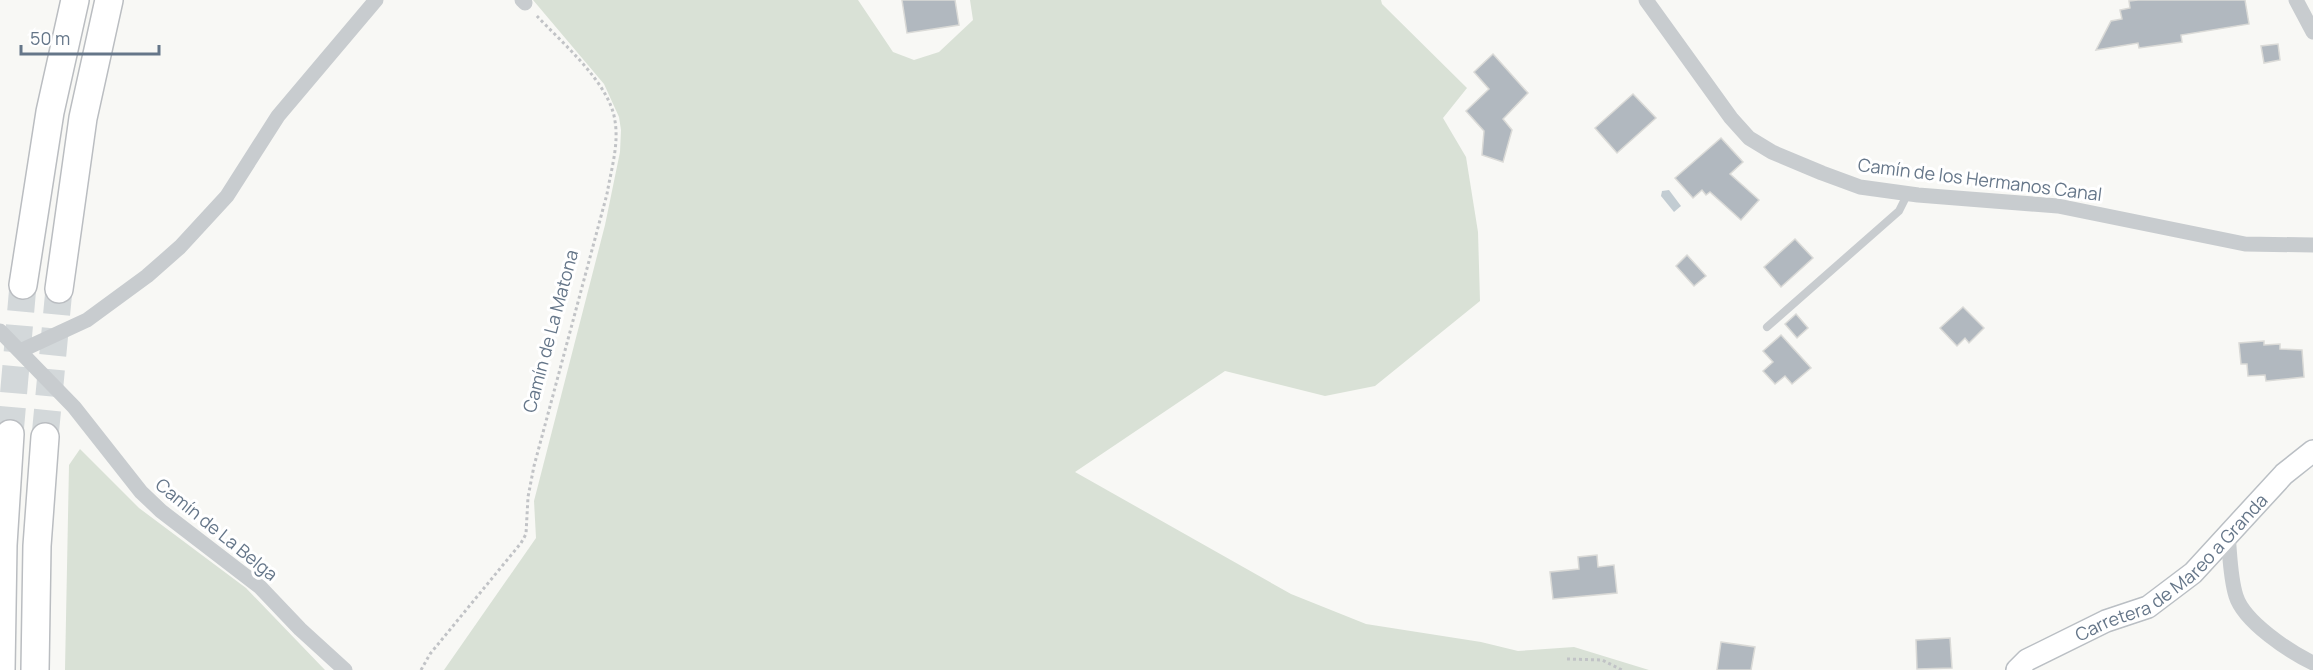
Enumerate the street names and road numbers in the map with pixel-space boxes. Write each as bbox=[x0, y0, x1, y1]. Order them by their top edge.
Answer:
street label: Camín de los Hermanos Canal bbox=[1857, 152, 2103, 206]
street label: Camín de La Matona bbox=[517, 247, 583, 415]
street label: Camín de La Belga bbox=[151, 472, 283, 586]
street label: Carretera de Mareo a Granda bbox=[2071, 488, 2272, 647]

